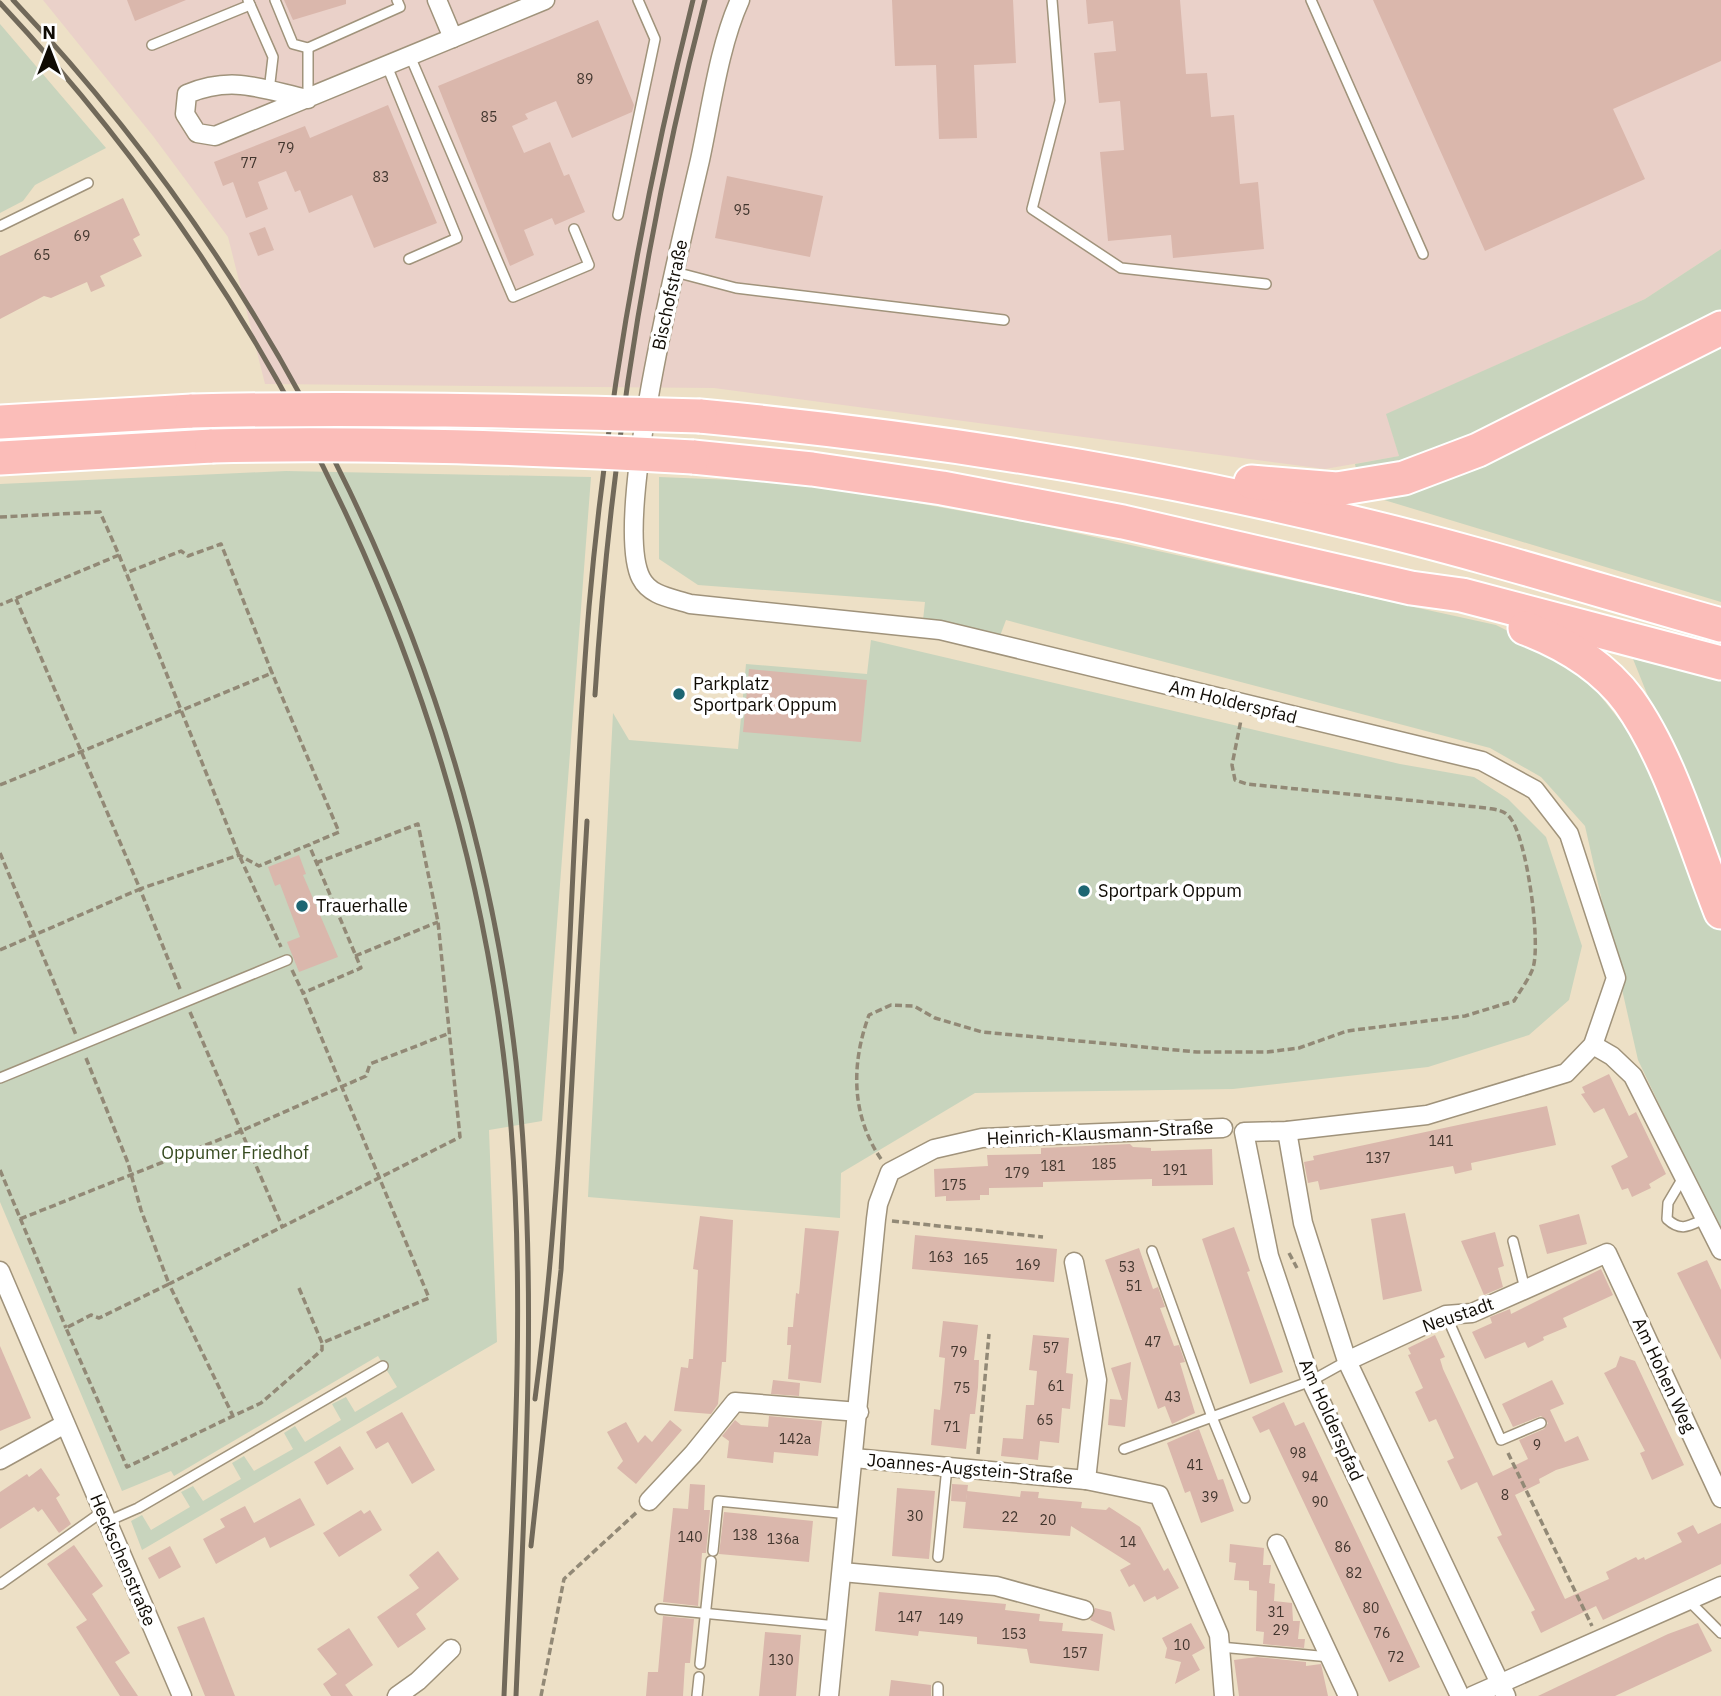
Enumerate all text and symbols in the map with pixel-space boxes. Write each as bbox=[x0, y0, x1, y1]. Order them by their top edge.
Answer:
north arrow bbox=[14, 14, 84, 84]
text: N bbox=[42, 20, 56, 44]
house number: 89 bbox=[577, 70, 593, 88]
house number: 85 bbox=[481, 108, 497, 126]
house number: 79 bbox=[278, 139, 294, 157]
house number: 77 bbox=[241, 154, 257, 172]
house number: 83 bbox=[373, 168, 389, 186]
house number: 95 bbox=[734, 201, 750, 219]
house number: 69 bbox=[74, 227, 90, 245]
street label: Bischofstraße bbox=[647, 237, 692, 352]
house number: 65 bbox=[34, 246, 50, 264]
place label: Parkplatz Sportpark Oppum bbox=[693, 672, 837, 716]
street label: Am Holderspfad bbox=[1167, 674, 1300, 729]
marker: Parkplatz Sportpark Oppum bbox=[671, 686, 687, 702]
place label: Sportpark Oppum bbox=[1098, 879, 1242, 902]
marker: Sportpark Oppum bbox=[1076, 883, 1092, 899]
place label: Trauerhalle bbox=[316, 894, 408, 917]
marker: Trauerhalle bbox=[294, 898, 310, 914]
street label: Heinrich-Klausmann-Straße bbox=[986, 1115, 1214, 1150]
house number: 141 bbox=[1428, 1132, 1454, 1150]
park label: Oppumer Friedhof bbox=[161, 1141, 309, 1164]
house number: 137 bbox=[1365, 1149, 1391, 1167]
house number: 185 bbox=[1091, 1155, 1117, 1173]
house number: 181 bbox=[1040, 1157, 1066, 1175]
house number: 191 bbox=[1162, 1161, 1188, 1179]
house number: 179 bbox=[1004, 1164, 1030, 1182]
house number: 175 bbox=[941, 1176, 967, 1194]
house number: 163 bbox=[928, 1248, 954, 1266]
house number: 165 bbox=[963, 1250, 989, 1268]
house number: 169 bbox=[1015, 1256, 1041, 1274]
house number: 53 bbox=[1119, 1258, 1135, 1276]
house number: 51 bbox=[1126, 1277, 1142, 1295]
street label: Neustadt bbox=[1419, 1292, 1497, 1337]
street label: Am Hohen Weg bbox=[1628, 1314, 1701, 1436]
house number: 47 bbox=[1145, 1333, 1161, 1351]
house number: 57 bbox=[1043, 1339, 1059, 1357]
house number: 79 bbox=[951, 1343, 967, 1361]
street label: Am Holderspfad bbox=[1294, 1355, 1369, 1484]
house number: 61 bbox=[1048, 1377, 1064, 1395]
house number: 75 bbox=[954, 1379, 970, 1397]
house number: 43 bbox=[1165, 1388, 1181, 1406]
house number: 65 bbox=[1037, 1411, 1053, 1429]
house number: 71 bbox=[944, 1418, 960, 1436]
house number: 142a bbox=[779, 1430, 812, 1448]
house number: 9 bbox=[1533, 1436, 1541, 1454]
house number: 98 bbox=[1290, 1444, 1306, 1462]
street label: Joannes-Augstein-Straße bbox=[866, 1448, 1074, 1489]
house number: 41 bbox=[1187, 1456, 1203, 1474]
house number: 94 bbox=[1302, 1468, 1318, 1486]
house number: 8 bbox=[1501, 1486, 1509, 1504]
house number: 39 bbox=[1202, 1488, 1218, 1506]
street label: Heckschenstraße bbox=[85, 1490, 162, 1630]
house number: 90 bbox=[1312, 1493, 1328, 1511]
house number: 30 bbox=[907, 1507, 923, 1525]
house number: 22 bbox=[1002, 1508, 1018, 1526]
house number: 20 bbox=[1040, 1511, 1056, 1529]
house number: 138 bbox=[732, 1526, 758, 1544]
house number: 140 bbox=[677, 1528, 703, 1546]
house number: 136a bbox=[767, 1530, 800, 1548]
house number: 14 bbox=[1120, 1533, 1136, 1551]
house number: 86 bbox=[1335, 1538, 1351, 1556]
house number: 82 bbox=[1346, 1564, 1362, 1582]
house number: 80 bbox=[1363, 1599, 1379, 1617]
house number: 31 bbox=[1268, 1603, 1284, 1621]
house number: 147 bbox=[897, 1608, 923, 1626]
house number: 149 bbox=[938, 1610, 964, 1628]
house number: 29 bbox=[1273, 1621, 1289, 1639]
house number: 76 bbox=[1374, 1624, 1390, 1642]
house number: 153 bbox=[1001, 1625, 1027, 1643]
house number: 10 bbox=[1174, 1636, 1190, 1654]
house number: 157 bbox=[1062, 1644, 1088, 1662]
house number: 72 bbox=[1388, 1648, 1404, 1666]
house number: 130 bbox=[768, 1651, 794, 1669]

